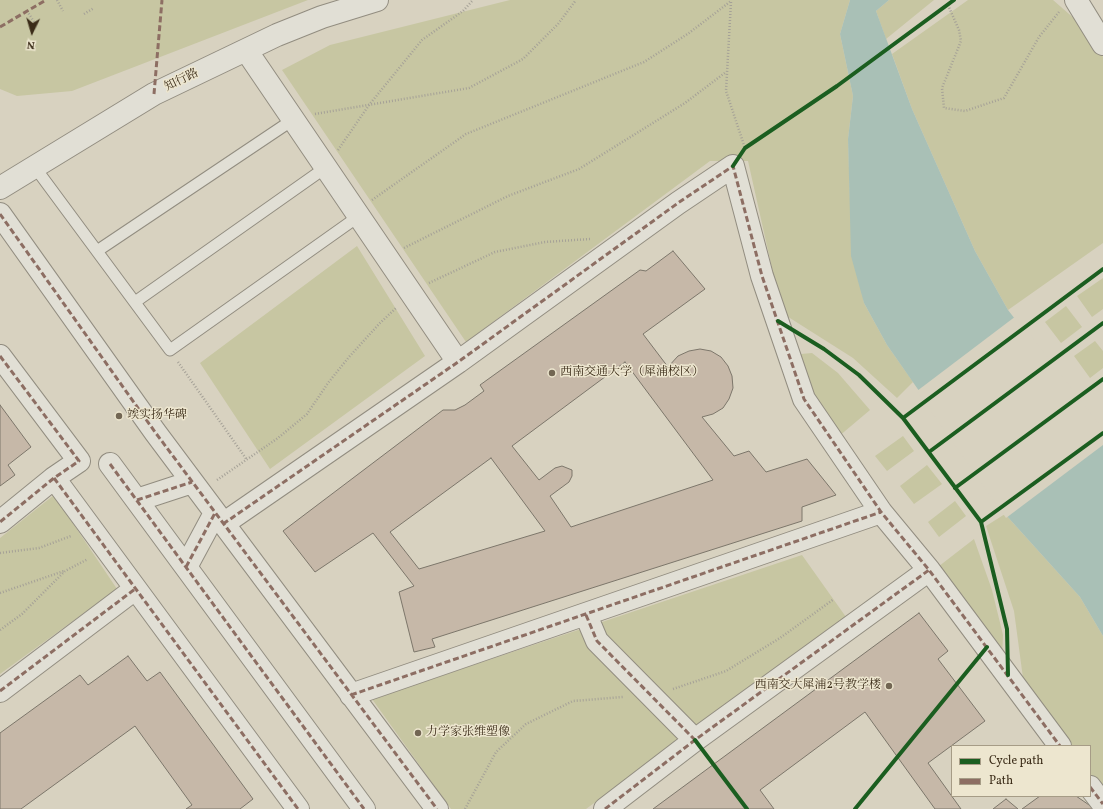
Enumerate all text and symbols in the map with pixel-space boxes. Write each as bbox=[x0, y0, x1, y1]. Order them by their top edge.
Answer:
north arrow bbox=[12, 12, 52, 52]
text: N bbox=[26, 37, 36, 52]
street label: 知行路 bbox=[163, 67, 201, 95]
place label: 西南交通大学（犀浦校区） bbox=[560, 366, 704, 380]
marker: 西南交通大学（犀浦校区） bbox=[547, 368, 557, 378]
place label: 竢实扬华碑 bbox=[127, 409, 187, 423]
marker: 竢实扬华碑 bbox=[114, 411, 124, 421]
place label: 西南交大犀浦2号教学楼 bbox=[755, 679, 881, 693]
marker: 西南交大犀浦2号教学楼 bbox=[884, 681, 894, 691]
place label: 力学家张维塑像 bbox=[426, 726, 510, 740]
marker: 力学家张维塑像 bbox=[413, 728, 423, 738]
legend bbox=[951, 745, 1091, 797]
text: Cycle path bbox=[989, 753, 1044, 769]
text: Path bbox=[989, 773, 1013, 789]

